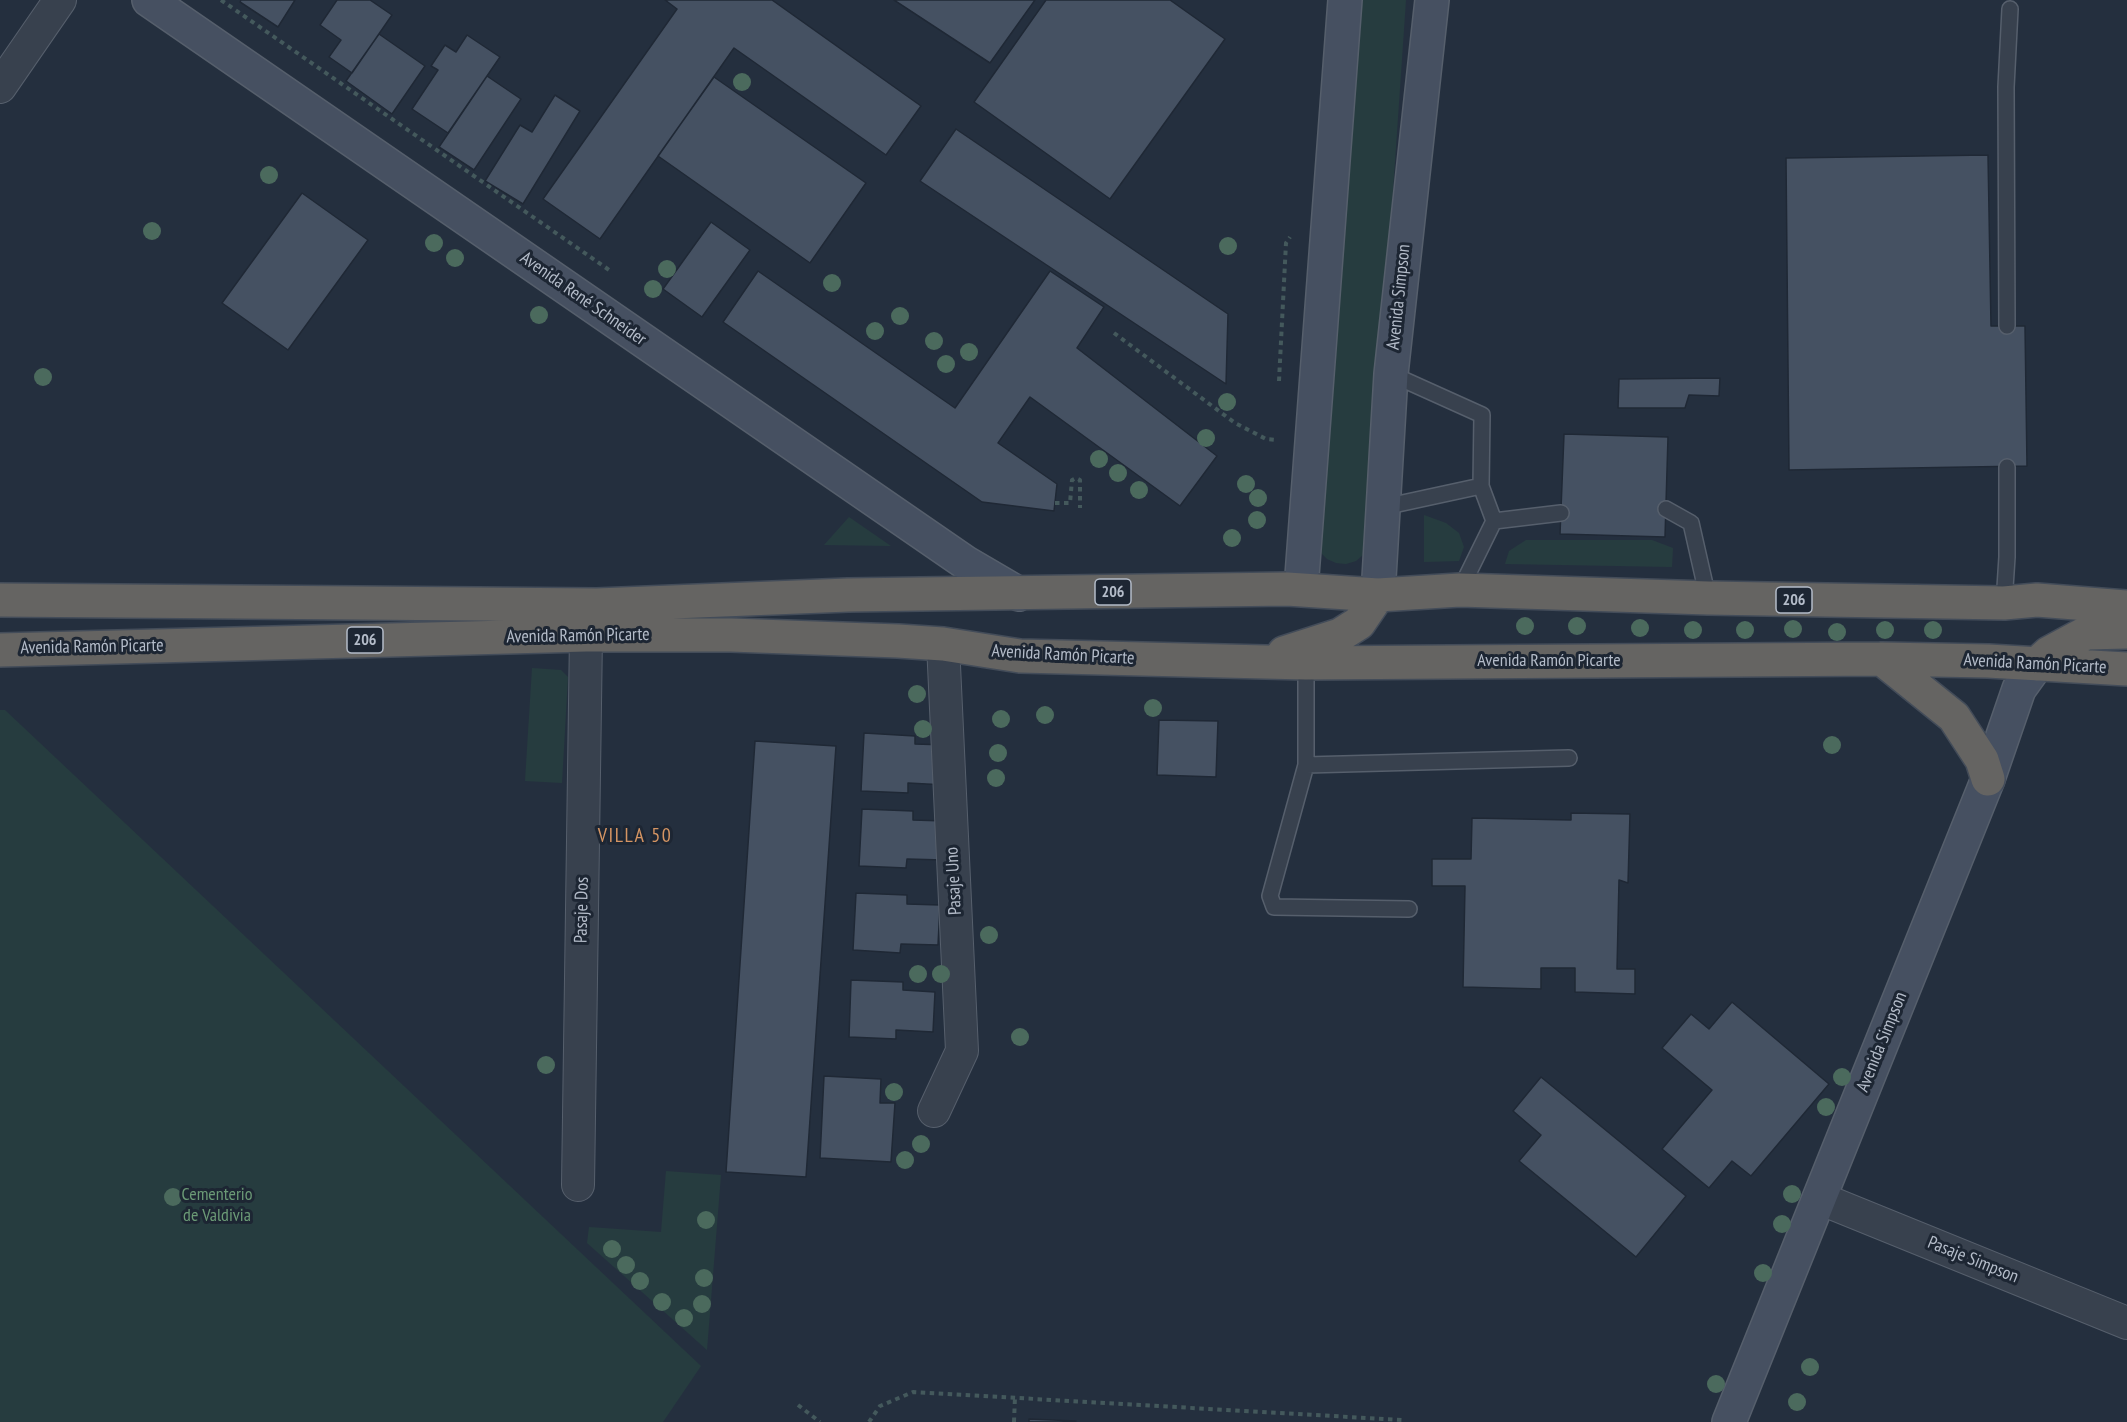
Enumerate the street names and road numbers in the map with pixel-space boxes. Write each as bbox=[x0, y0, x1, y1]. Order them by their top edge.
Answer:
street label: Avenida Simpson bbox=[1383, 243, 1415, 351]
street label: Avenida René Schneider bbox=[516, 247, 650, 351]
road number: 206 bbox=[1095, 579, 1131, 605]
road number: 206 bbox=[1776, 587, 1812, 613]
street label: Avenida Ramón Picarte bbox=[506, 624, 650, 648]
road number: 206 bbox=[347, 627, 383, 653]
street label: Avenida Ramón Picarte bbox=[20, 635, 164, 659]
street label: Avenida Ramón Picarte bbox=[991, 640, 1135, 670]
street label: Avenida Ramón Picarte bbox=[1963, 649, 2107, 679]
street label: Avenida Ramón Picarte bbox=[1477, 650, 1621, 672]
street label: Pasaje Uno bbox=[941, 846, 967, 916]
street label: Pasaje Dos bbox=[571, 877, 593, 943]
street label: Avenida Simpson bbox=[1852, 989, 1912, 1095]
street label: Pasaje Simpson bbox=[1924, 1232, 2022, 1288]

